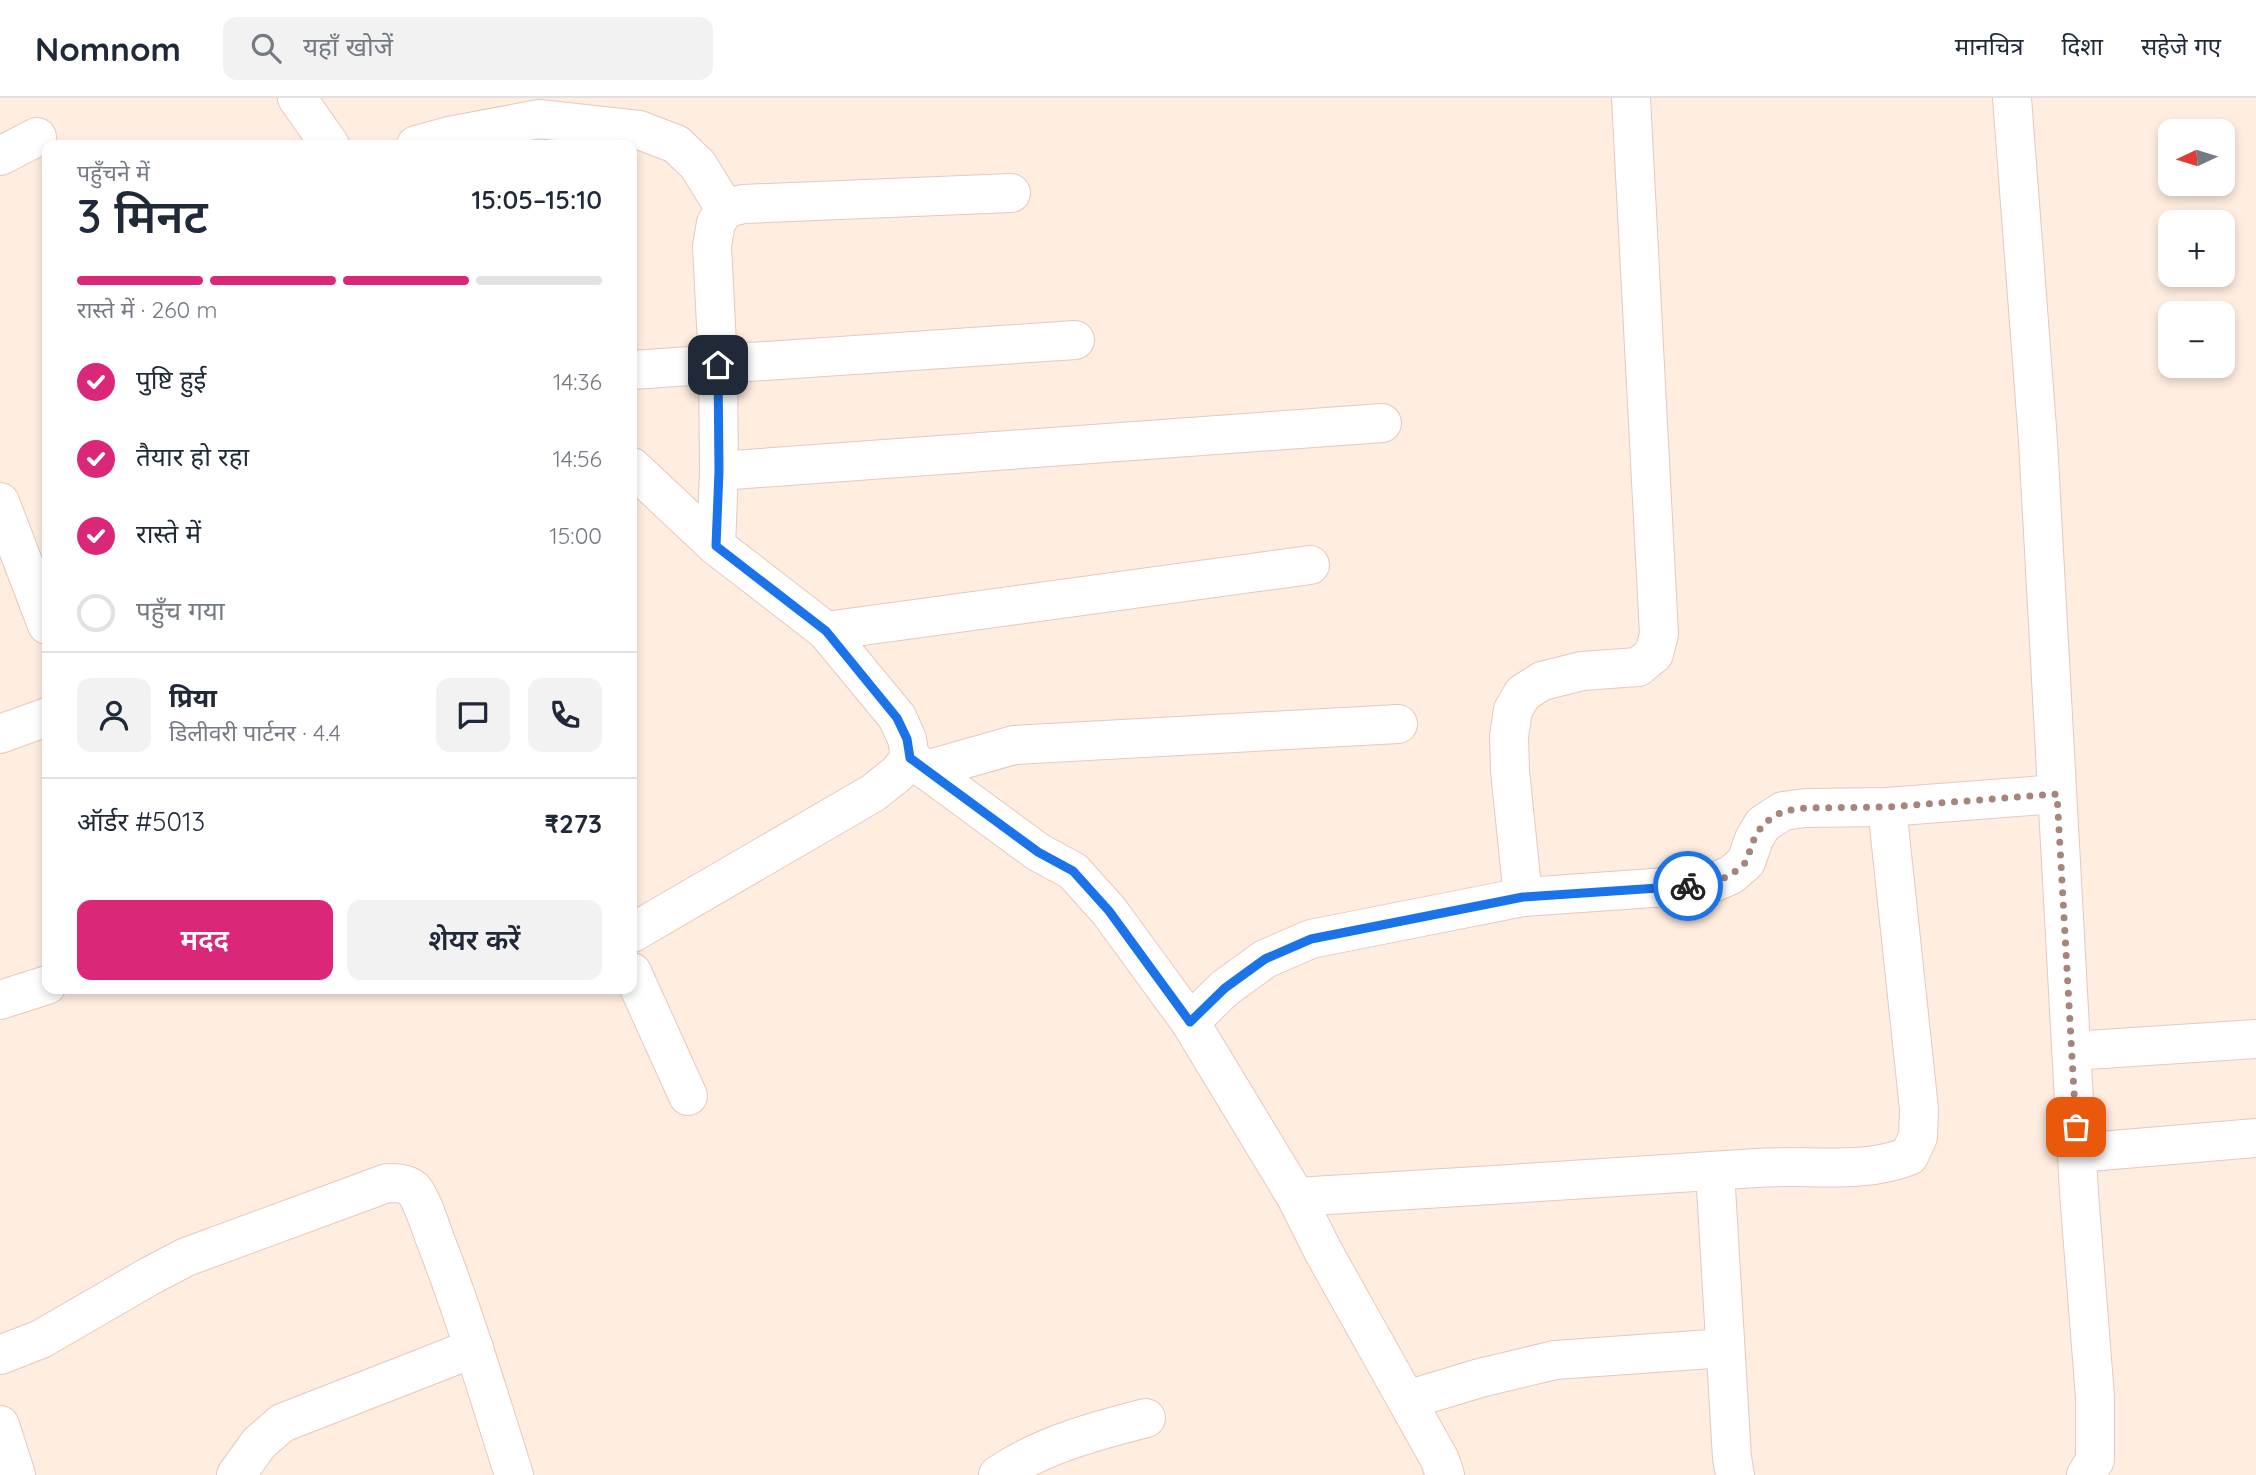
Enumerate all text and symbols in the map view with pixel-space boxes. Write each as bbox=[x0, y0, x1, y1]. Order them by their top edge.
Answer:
search box bbox=[223, 17, 713, 80]
text: Nomnom bbox=[35, 28, 181, 69]
icon: search bbox=[247, 29, 285, 67]
text: यहाँ खोजें bbox=[303, 30, 393, 63]
text: मानचित्र bbox=[1955, 31, 2023, 61]
text: दिशा bbox=[2061, 31, 2103, 61]
text: सहेजे गए bbox=[2141, 31, 2221, 61]
north arrow bbox=[2158, 119, 2235, 196]
map controls bbox=[2158, 119, 2235, 378]
text: पहुँचने में bbox=[77, 158, 150, 187]
text: 15:05–15:10 bbox=[471, 183, 602, 216]
text: 3 मिनट bbox=[77, 187, 208, 245]
button: + bbox=[2158, 210, 2235, 287]
text: रास्ते में · 260 m bbox=[77, 295, 218, 324]
button: − bbox=[2158, 301, 2235, 378]
pin bbox=[688, 335, 748, 395]
icon: home bbox=[699, 346, 737, 384]
icon: check bbox=[77, 363, 115, 401]
text: पुष्टि हुई bbox=[136, 363, 206, 396]
text: 14:36 bbox=[553, 367, 602, 396]
icon: check bbox=[77, 440, 115, 478]
text: तैयार हो रहा bbox=[136, 440, 249, 473]
text: 14:56 bbox=[553, 444, 602, 473]
icon: check bbox=[77, 517, 115, 555]
text: रास्ते में bbox=[136, 517, 201, 550]
text: 15:00 bbox=[549, 521, 602, 550]
text: पहुँच गया bbox=[136, 594, 225, 627]
button: person bbox=[77, 678, 151, 752]
button: chat bbox=[436, 678, 510, 752]
button: phone bbox=[528, 678, 602, 752]
text: प्रिया bbox=[169, 681, 217, 714]
text: डिलीवरी पार्टनर · 4.4 bbox=[169, 718, 341, 747]
text: ऑर्डर #5013 bbox=[77, 805, 205, 838]
text: ₹273 bbox=[545, 807, 602, 840]
courier bbox=[1653, 851, 1723, 921]
icon: bike bbox=[1669, 867, 1707, 905]
button: मदद bbox=[77, 900, 333, 980]
button: शेयर करें bbox=[347, 900, 602, 980]
pin bbox=[2046, 1097, 2106, 1157]
icon: bag bbox=[2057, 1108, 2095, 1146]

